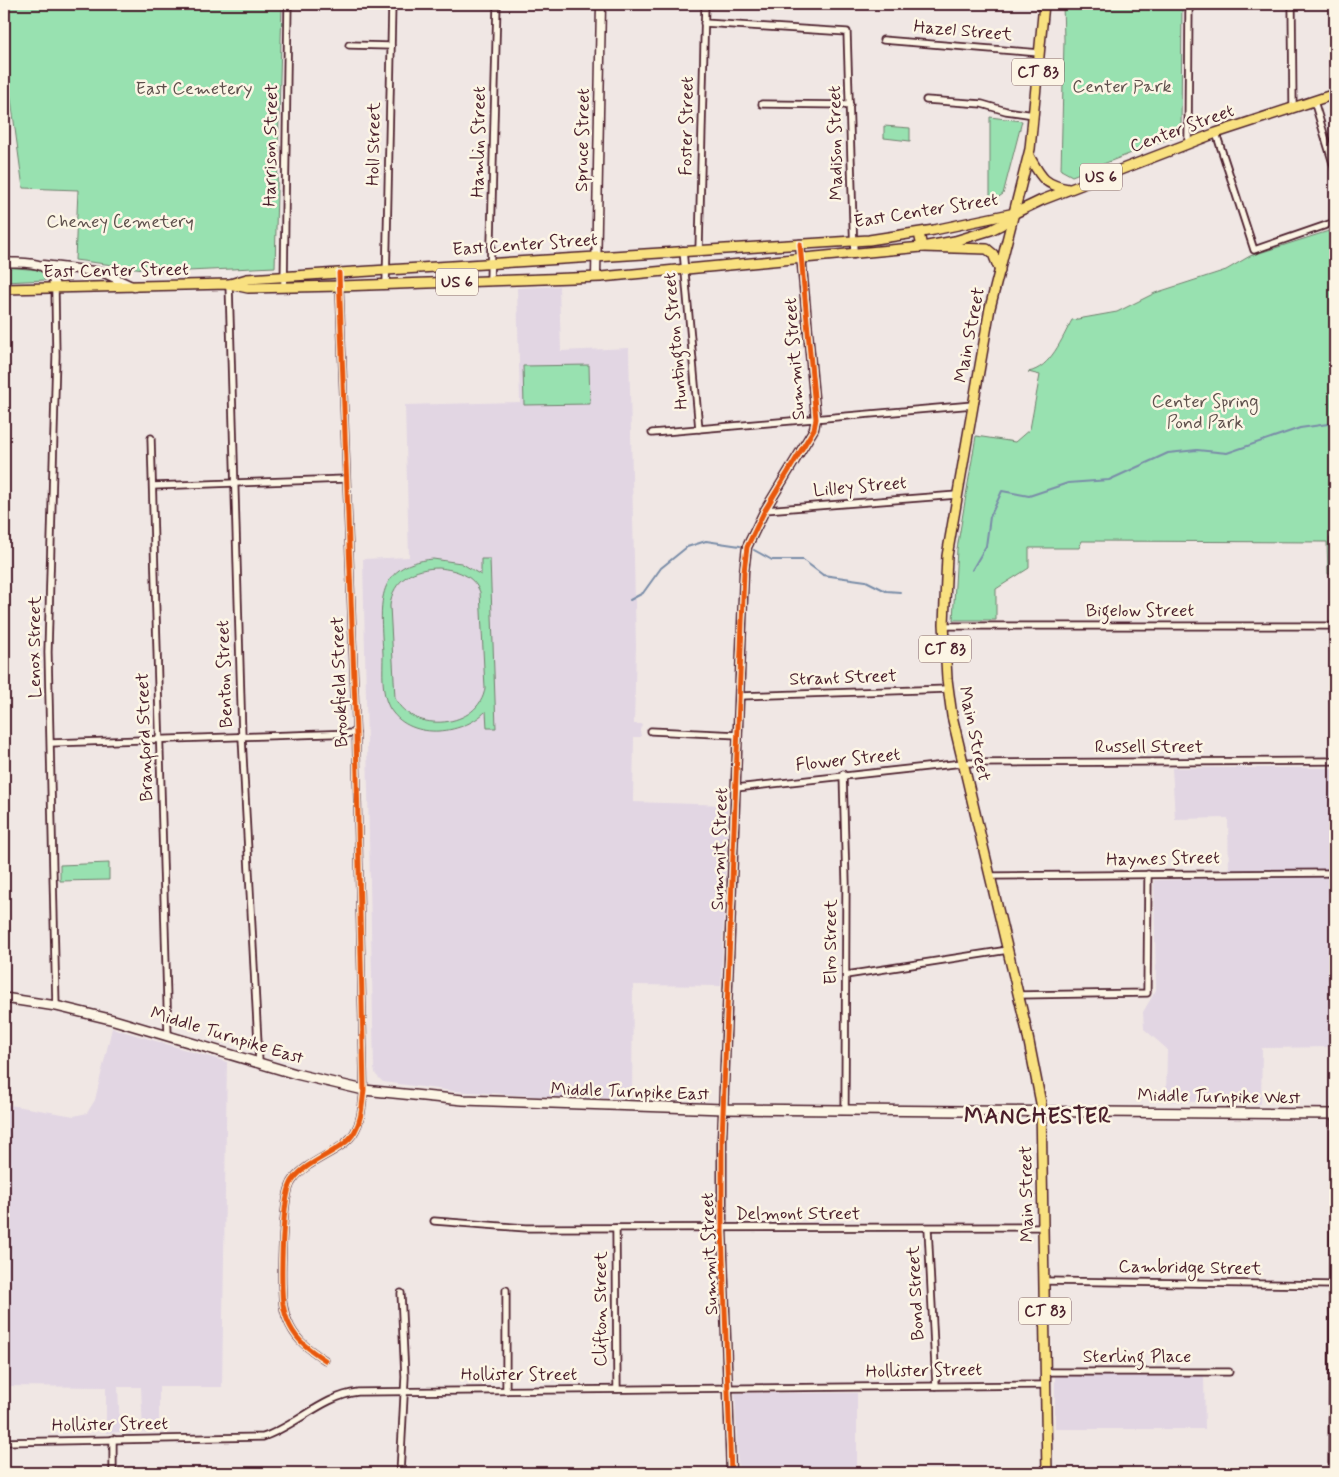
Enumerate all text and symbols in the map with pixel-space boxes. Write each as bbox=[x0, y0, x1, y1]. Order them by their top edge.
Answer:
street label: Hazel Street bbox=[913, 15, 1014, 47]
road number: CT 83 bbox=[1012, 58, 1064, 86]
park label: Center Park bbox=[1072, 75, 1172, 99]
street label: Foster Street bbox=[674, 76, 700, 176]
park label: East Cemetery bbox=[136, 77, 252, 101]
street label: Harrison Street bbox=[258, 83, 284, 207]
street label: Madison Street bbox=[823, 85, 849, 201]
street label: Hamlin Street bbox=[466, 86, 492, 198]
street label: Spruce Street bbox=[570, 88, 596, 192]
street label: Center Street bbox=[1127, 99, 1238, 159]
street label: Holl Street bbox=[361, 101, 387, 186]
road number: US 6 bbox=[1080, 163, 1122, 190]
street label: East Center Street bbox=[852, 188, 1000, 234]
park label: Cheney Cemetery bbox=[46, 210, 194, 234]
street label: East Center Street bbox=[451, 228, 599, 262]
street label: East Center Street bbox=[43, 258, 189, 284]
road number: US 6 bbox=[436, 268, 478, 296]
street label: Huntington Street bbox=[658, 271, 696, 411]
street label: Main Street bbox=[949, 285, 991, 385]
street label: Summit Street bbox=[779, 297, 811, 421]
park label: Center Spring Pond Park bbox=[1152, 390, 1258, 435]
street label: Lilley Street bbox=[812, 471, 908, 503]
street label: Lenox Street bbox=[23, 595, 47, 698]
street label: Bigelow Street bbox=[1086, 599, 1194, 625]
street label: Brookfield Street bbox=[326, 616, 354, 748]
street label: Benton Street bbox=[211, 619, 239, 728]
road number: CT 83 bbox=[919, 636, 971, 662]
street label: Strant Street bbox=[789, 664, 897, 692]
street label: Branford Street bbox=[131, 672, 161, 802]
street label: Main Street bbox=[952, 684, 996, 784]
street label: Russell Street bbox=[1095, 735, 1203, 759]
street label: Flower Street bbox=[795, 743, 902, 777]
street label: Summit Street bbox=[706, 787, 734, 911]
street label: Haynes Street bbox=[1106, 846, 1220, 872]
street label: Elro Street bbox=[819, 899, 843, 985]
street label: Middle Turnpike East bbox=[148, 1001, 307, 1071]
street label: Middle Turnpike East bbox=[550, 1077, 710, 1107]
street label: Middle Turnpike West bbox=[1137, 1084, 1301, 1110]
district label: MANCHESTER bbox=[964, 1103, 1112, 1131]
street label: Main Street bbox=[1014, 1145, 1040, 1243]
street label: Summit Street bbox=[696, 1192, 724, 1316]
street label: Delmont Street bbox=[736, 1202, 860, 1226]
street label: Bond Street bbox=[902, 1245, 930, 1341]
street label: Clifton Street bbox=[589, 1251, 613, 1367]
street label: Cambridge Street bbox=[1118, 1255, 1262, 1282]
road number: CT 83 bbox=[1019, 1298, 1071, 1324]
street label: Sterling Place bbox=[1083, 1345, 1191, 1371]
street label: Hollister Street bbox=[866, 1358, 983, 1384]
street label: Hollister Street bbox=[461, 1363, 578, 1387]
street label: Hollister Street bbox=[52, 1412, 169, 1438]

